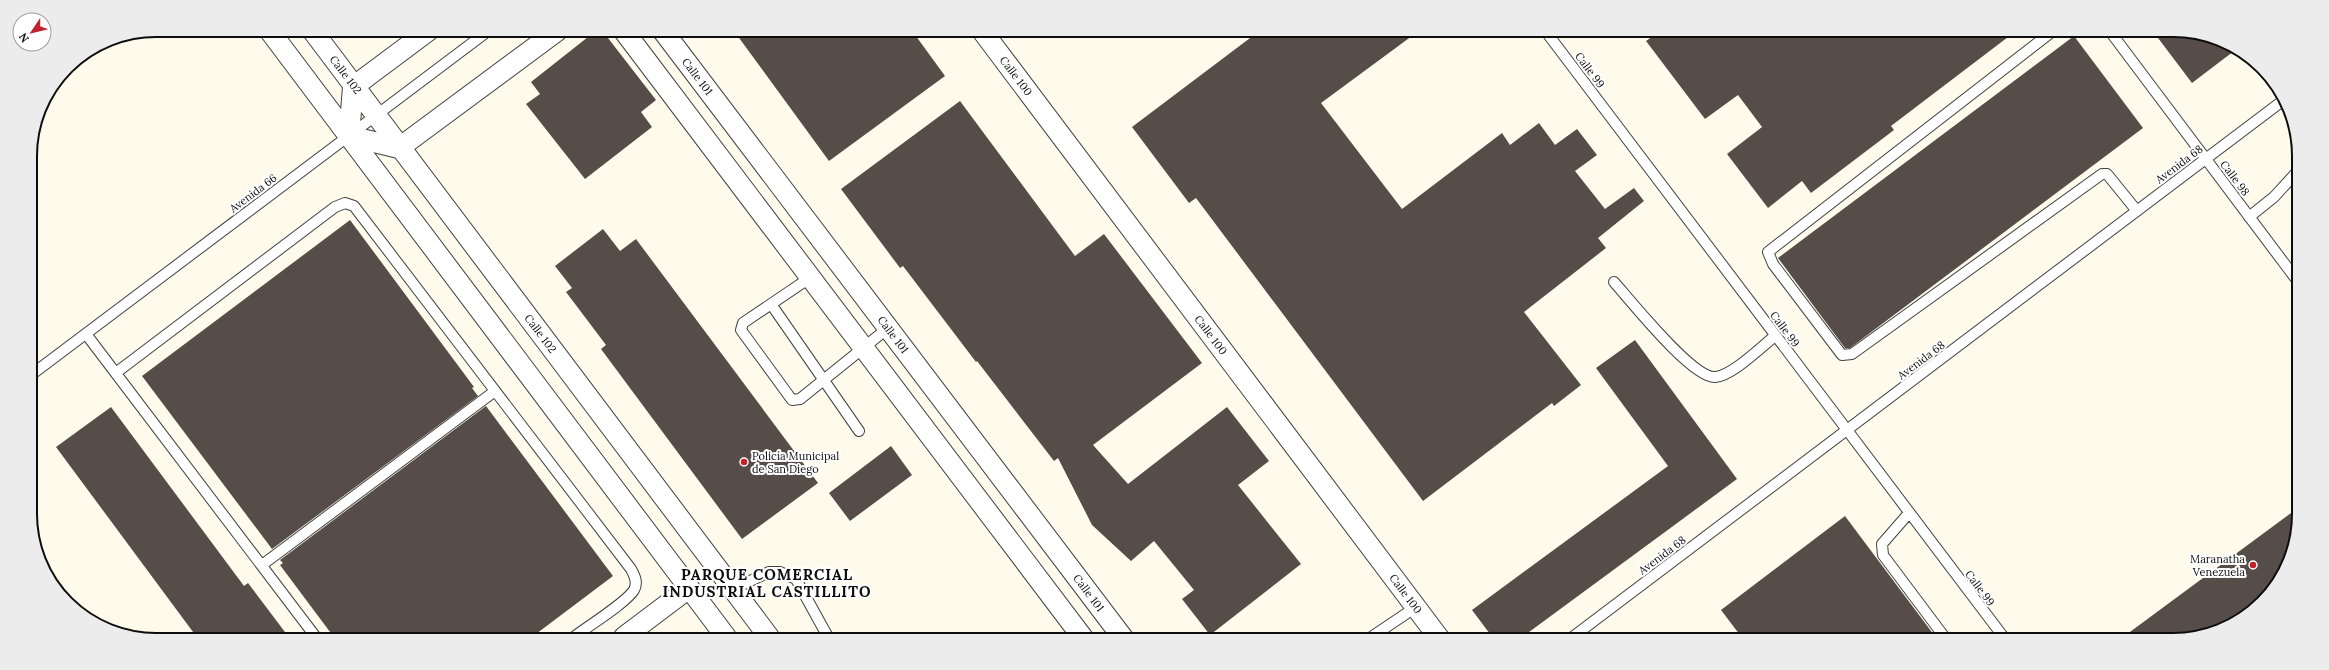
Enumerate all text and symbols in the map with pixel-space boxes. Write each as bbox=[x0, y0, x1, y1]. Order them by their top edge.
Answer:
north arrow bbox=[12, 12, 52, 52]
text: N bbox=[15, 30, 32, 45]
street label: Calle 99 bbox=[1572, 49, 1608, 91]
street label: Calle 102 bbox=[327, 53, 365, 97]
street label: Calle 100 bbox=[997, 53, 1036, 99]
street label: Calle 101 bbox=[679, 55, 716, 98]
street label: Avenida 68 bbox=[2152, 142, 2205, 187]
street label: Calle 98 bbox=[2217, 158, 2253, 198]
street label: Avenida 66 bbox=[226, 171, 279, 216]
street label: Calle 99 bbox=[1767, 308, 1803, 350]
street label: Calle 102 bbox=[521, 311, 560, 356]
street label: Calle 100 bbox=[1191, 312, 1230, 358]
street label: Calle 101 bbox=[875, 313, 912, 356]
street label: Avenida 68 bbox=[1894, 338, 1947, 383]
place label: Policía Municipal de San Diego bbox=[752, 449, 839, 476]
marker: Policía Municipal de San Diego bbox=[739, 457, 749, 467]
street label: Avenida 68 bbox=[1635, 533, 1688, 578]
place label: Maranatha Venezuela bbox=[2190, 552, 2245, 579]
marker: Maranatha Venezuela bbox=[2248, 560, 2258, 570]
district label: PARQUE COMERCIAL INDUSTRIAL CASTILLITO bbox=[663, 565, 871, 601]
street label: Calle 99 bbox=[1962, 567, 1998, 609]
street label: Calle 101 bbox=[1070, 571, 1107, 614]
street label: Calle 100 bbox=[1386, 571, 1425, 616]

